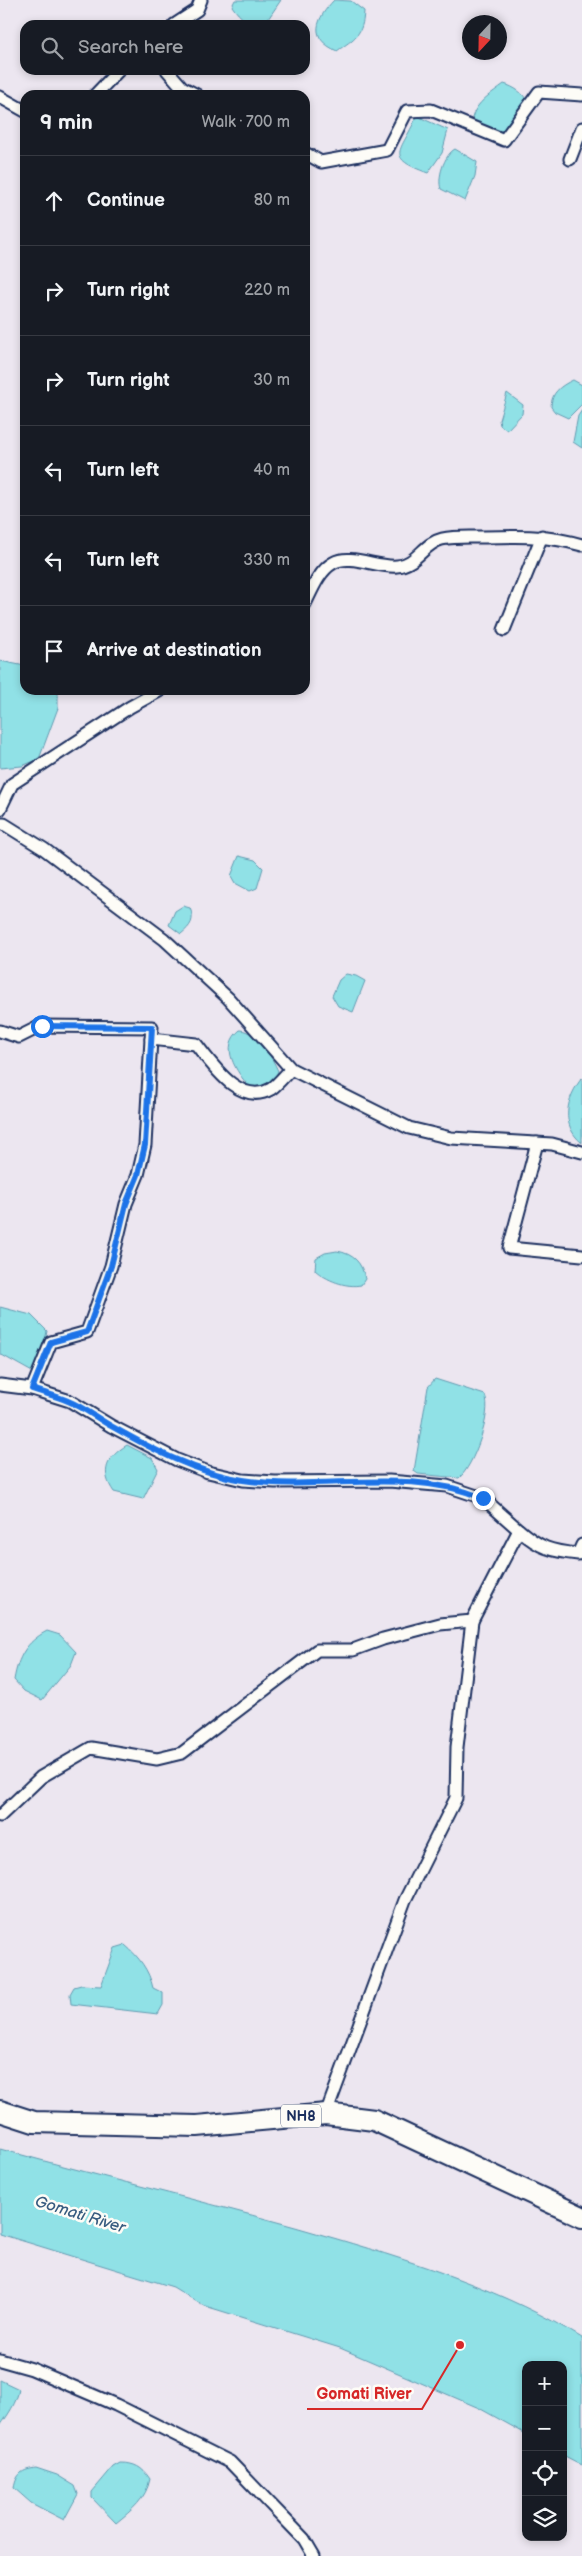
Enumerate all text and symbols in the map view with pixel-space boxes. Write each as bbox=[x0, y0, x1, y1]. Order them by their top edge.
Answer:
north arrow bbox=[462, 15, 507, 60]
search box bbox=[20, 20, 310, 75]
icon: search bbox=[38, 34, 66, 62]
text: Search here bbox=[78, 36, 183, 59]
text: 9 min bbox=[40, 110, 93, 135]
text: Walk · 700 m bbox=[202, 113, 290, 132]
icon: ahead bbox=[40, 187, 68, 215]
text: Continue bbox=[87, 189, 165, 212]
text: 80 m bbox=[254, 191, 290, 210]
icon: right bbox=[40, 277, 68, 305]
text: Turn right bbox=[87, 279, 170, 302]
text: 220 m bbox=[244, 281, 290, 300]
icon: right bbox=[40, 367, 68, 395]
text: Turn right bbox=[87, 369, 170, 392]
text: 30 m bbox=[253, 371, 290, 390]
icon: left bbox=[40, 457, 68, 485]
text: Turn left bbox=[87, 459, 159, 482]
text: 40 m bbox=[253, 461, 290, 480]
icon: left bbox=[40, 547, 68, 575]
text: Turn left bbox=[87, 549, 159, 572]
text: 330 m bbox=[243, 551, 290, 570]
icon: arrive bbox=[40, 637, 68, 665]
text: Arrive at destination bbox=[87, 639, 262, 662]
route start bbox=[31, 1015, 54, 1038]
route end bbox=[472, 1487, 495, 1510]
road number: NH8 bbox=[281, 2104, 321, 2128]
water label: Gomati River bbox=[33, 2192, 129, 2238]
map controls bbox=[522, 2361, 567, 2541]
button: + bbox=[522, 2361, 567, 2406]
callout: Gomati River bbox=[307, 2378, 422, 2409]
text: Gomati River bbox=[316, 2385, 412, 2404]
button: − bbox=[522, 2406, 567, 2451]
button: locate bbox=[522, 2451, 567, 2496]
button: layers bbox=[522, 2496, 567, 2541]

